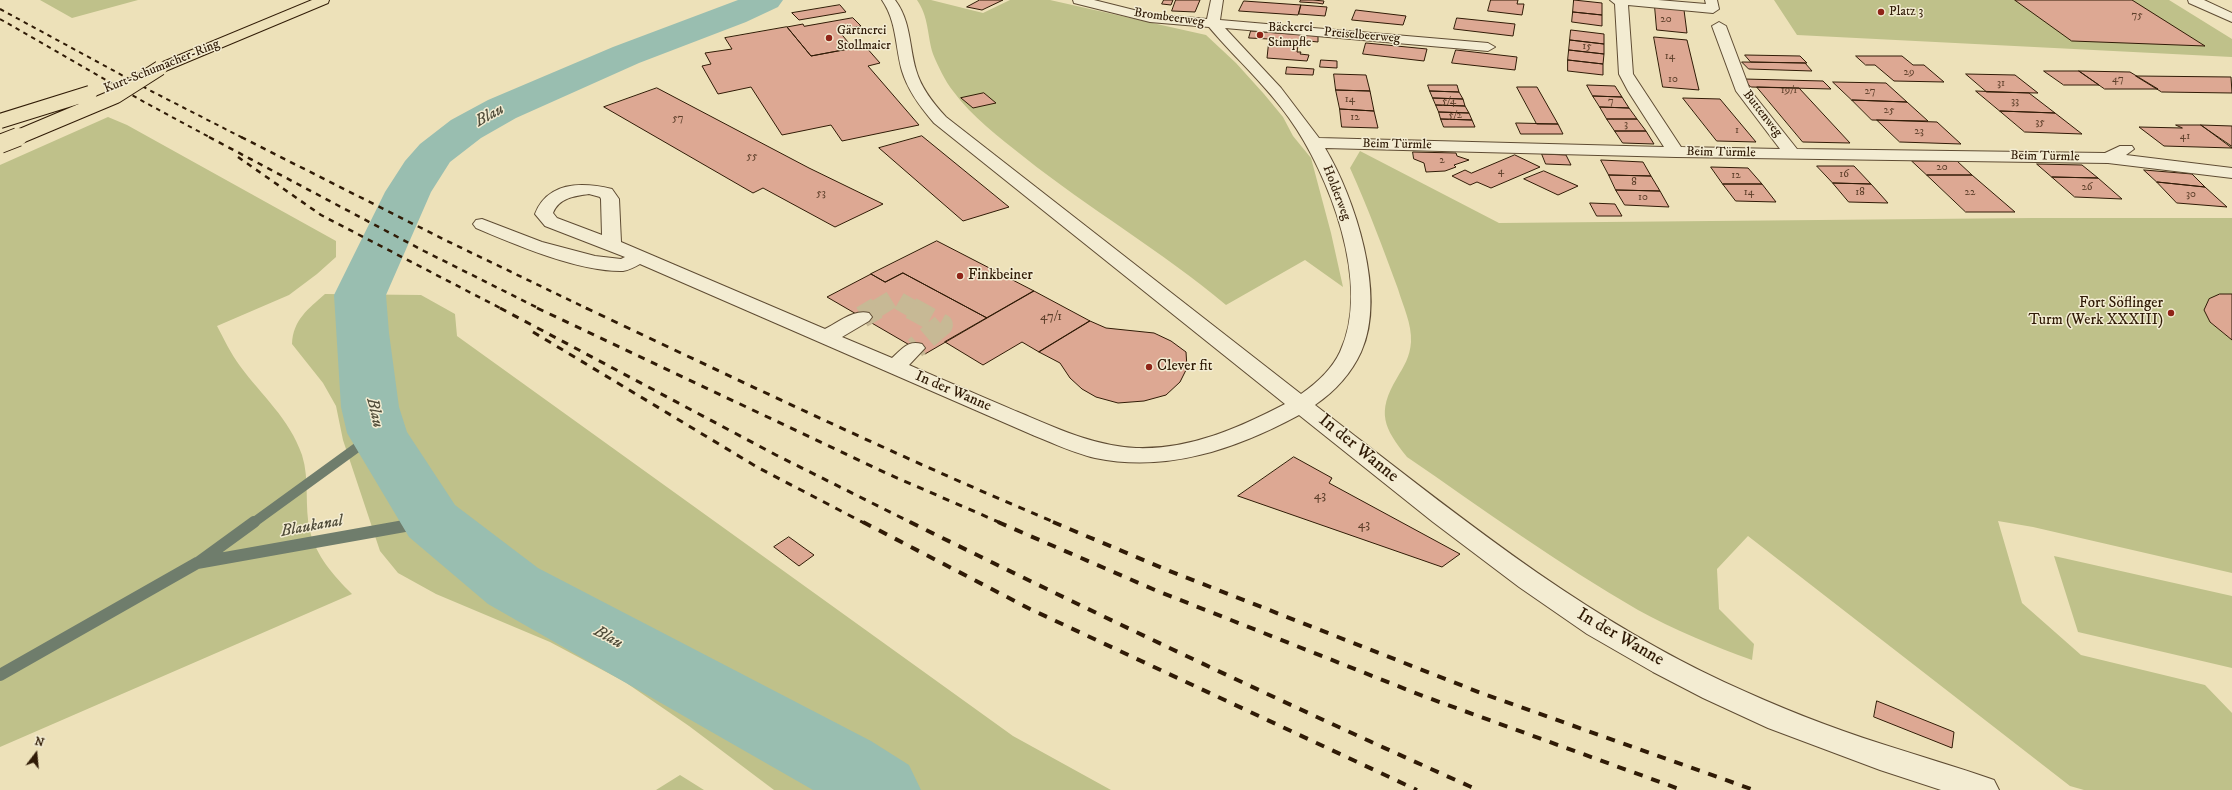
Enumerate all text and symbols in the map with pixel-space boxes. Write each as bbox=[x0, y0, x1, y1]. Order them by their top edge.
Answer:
place label: Platz 3 bbox=[1889, 4, 1923, 20]
street label: Brombeerweg bbox=[1133, 5, 1205, 31]
marker: Platz 3 bbox=[1876, 7, 1886, 17]
house number: 75 bbox=[2131, 9, 2143, 23]
house number: 20 bbox=[1660, 13, 1672, 27]
place label: Bäckerei Stimpfle bbox=[1268, 20, 1313, 51]
place label: Gärtnerei Stollmaier bbox=[837, 23, 891, 54]
street label: Preiselbeerweg bbox=[1323, 25, 1401, 47]
marker: Bäckerei Stimpfle bbox=[1255, 30, 1265, 40]
marker: Gärtnerei Stollmaier bbox=[824, 33, 834, 43]
street label: Kurt-Schumacher-Ring bbox=[102, 37, 222, 97]
house number: 15 bbox=[1582, 40, 1592, 54]
house number: 14 bbox=[1665, 50, 1675, 64]
house number: 29 bbox=[1904, 66, 1914, 80]
house number: 10 bbox=[1668, 73, 1678, 87]
house number: 47 bbox=[2112, 73, 2124, 87]
house number: 31 bbox=[1997, 77, 2005, 91]
house number: 19/1 bbox=[1781, 84, 1797, 98]
house number: 27 bbox=[1865, 85, 1875, 99]
street label: Buttenweg bbox=[1739, 88, 1785, 140]
house number: 14 bbox=[1345, 93, 1355, 107]
house number: 5/4 bbox=[1442, 95, 1456, 109]
house number: 7 bbox=[1608, 95, 1614, 109]
house number: 33 bbox=[2011, 95, 2019, 109]
water label: Blau bbox=[472, 100, 508, 132]
house number: 25 bbox=[1884, 104, 1894, 118]
house number: 5/2 bbox=[1448, 109, 1462, 123]
house number: 12 bbox=[1350, 111, 1360, 125]
house number: 57 bbox=[672, 112, 684, 126]
house number: 35 bbox=[2035, 116, 2045, 130]
house number: 3 bbox=[1624, 118, 1628, 132]
house number: 1 bbox=[1735, 124, 1739, 138]
house number: 23 bbox=[1914, 125, 1924, 139]
house number: 41 bbox=[2180, 130, 2190, 144]
street label: Beim Türmle bbox=[1362, 137, 1432, 153]
street label: Beim Türmle bbox=[1686, 145, 1756, 161]
street label: Beim Türmle bbox=[2010, 149, 2080, 165]
house number: 55 bbox=[747, 150, 757, 164]
house number: 2 bbox=[1439, 154, 1445, 168]
house number: 20 bbox=[1936, 161, 1948, 175]
street label: Holderweg bbox=[1318, 163, 1354, 223]
house number: 4 bbox=[1498, 165, 1504, 179]
house number: 16 bbox=[1839, 168, 1849, 182]
house number: 12 bbox=[1731, 169, 1741, 183]
house number: 8 bbox=[1631, 176, 1637, 190]
house number: 26 bbox=[2081, 181, 2093, 195]
house number: 14 bbox=[1744, 186, 1754, 200]
house number: 18 bbox=[1855, 186, 1865, 200]
house number: 22 bbox=[1965, 186, 1975, 200]
house number: 53 bbox=[816, 187, 826, 201]
house number: 30 bbox=[2186, 188, 2196, 202]
house number: 10 bbox=[1638, 191, 1648, 205]
place label: Finkbeiner bbox=[968, 267, 1033, 285]
marker: Finkbeiner bbox=[955, 271, 965, 281]
place label: Fort Söflinger Turm (Werk XXXIII) bbox=[2028, 295, 2163, 330]
marker: Fort Söflinger Turm (Werk XXXIII) bbox=[2166, 308, 2176, 318]
house number: 47/1 bbox=[1040, 309, 1062, 325]
place label: Clever fit bbox=[1157, 358, 1212, 376]
marker: Clever fit bbox=[1144, 362, 1154, 372]
street label: In der Wanne bbox=[912, 368, 994, 416]
water label: Blau bbox=[361, 396, 387, 430]
street label: In der Wanne bbox=[1314, 410, 1402, 488]
house number: 43 bbox=[1314, 488, 1326, 504]
water label: Blaukanal bbox=[279, 512, 345, 542]
house number: 43 bbox=[1358, 517, 1370, 533]
street label: In der Wanne bbox=[1573, 604, 1667, 672]
water label: Blau bbox=[590, 622, 626, 654]
north arrow bbox=[16, 734, 56, 774]
text: N bbox=[33, 734, 46, 750]

